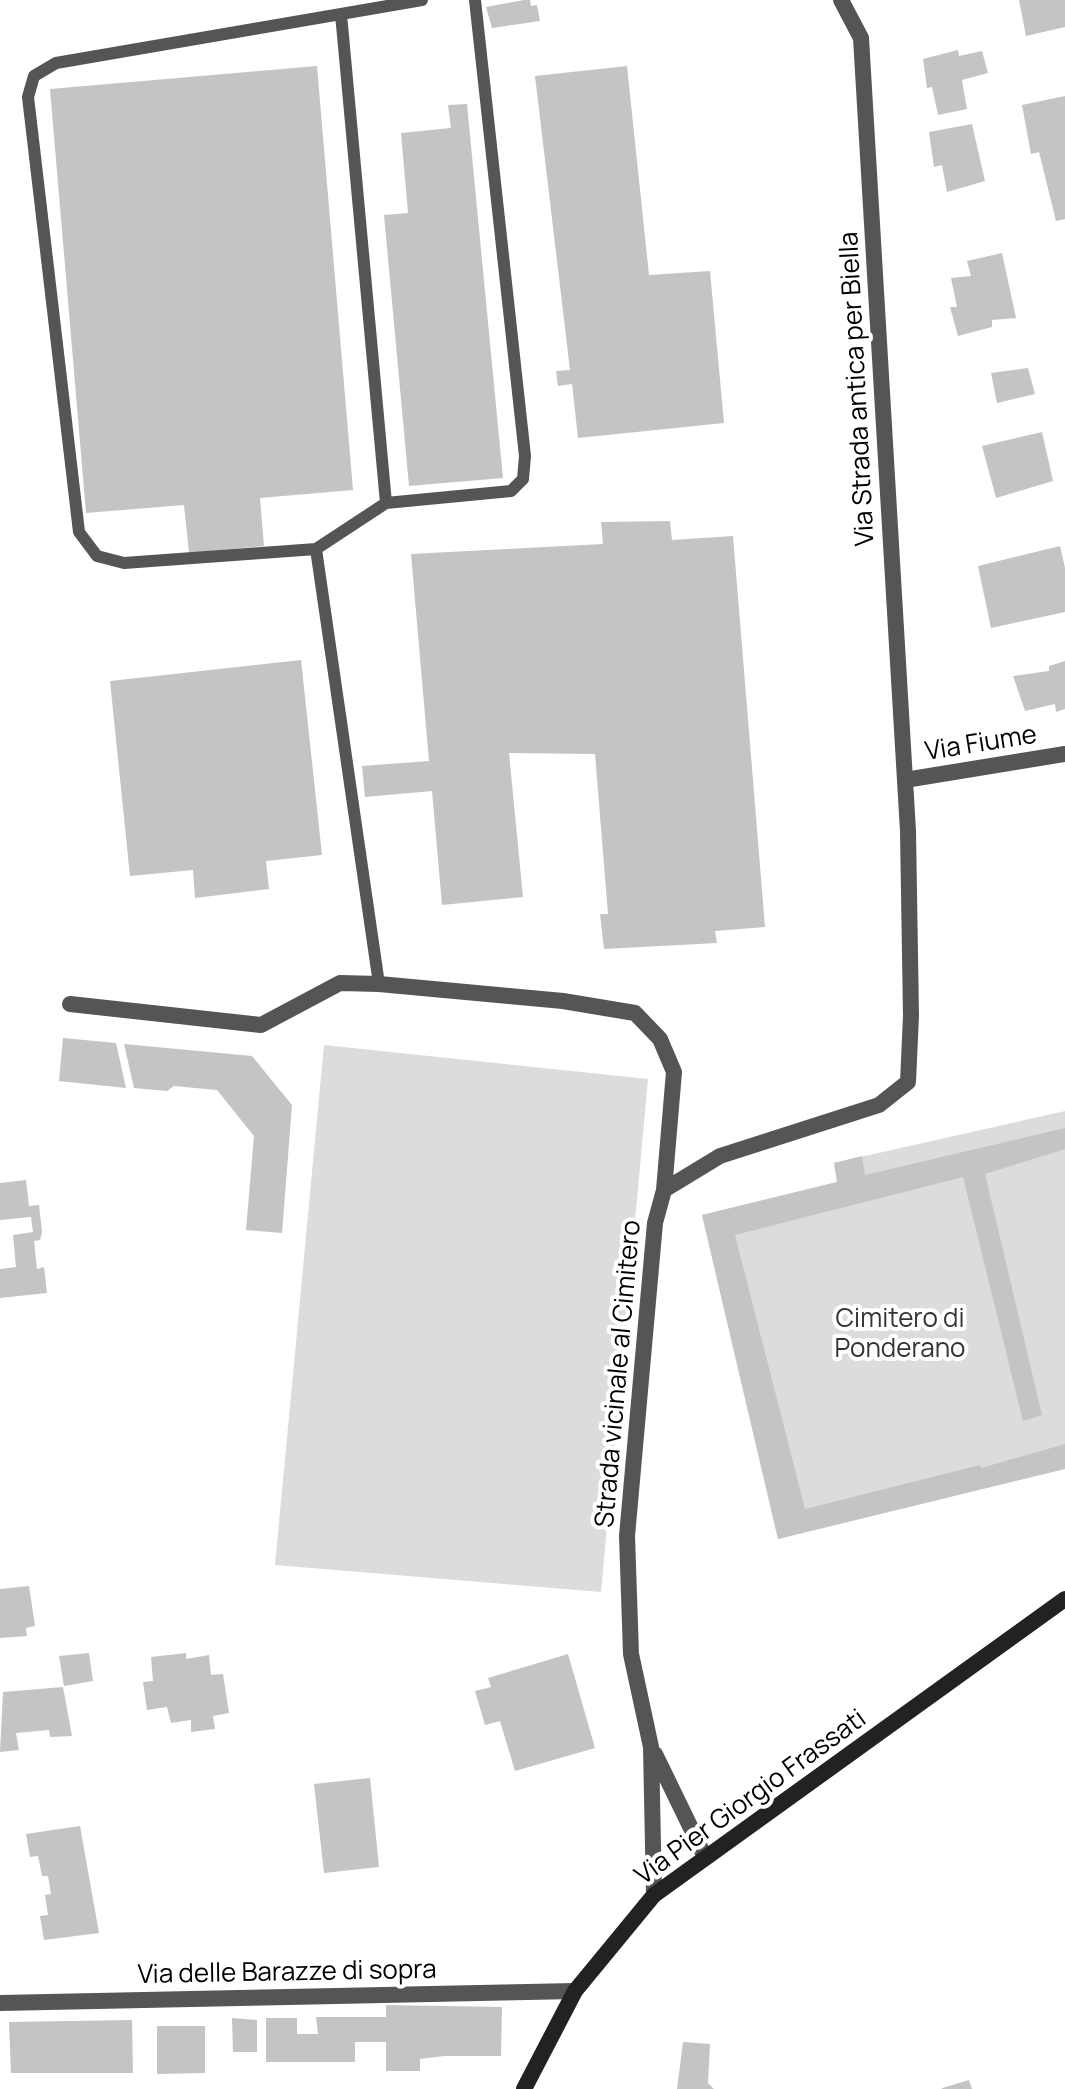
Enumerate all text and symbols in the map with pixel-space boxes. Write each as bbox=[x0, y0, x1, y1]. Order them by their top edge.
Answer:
street label: Via Strada antica per Biella bbox=[834, 231, 882, 547]
street label: Via Fiume bbox=[923, 720, 1039, 768]
street label: Strada vicinale al Cimitero bbox=[590, 1219, 648, 1529]
park label: Cimitero di Ponderano bbox=[835, 1304, 965, 1366]
street label: Via Pier Giorgio Frassati bbox=[629, 1704, 873, 1892]
street label: Via delle Barazze di sopra bbox=[137, 1955, 437, 1991]

